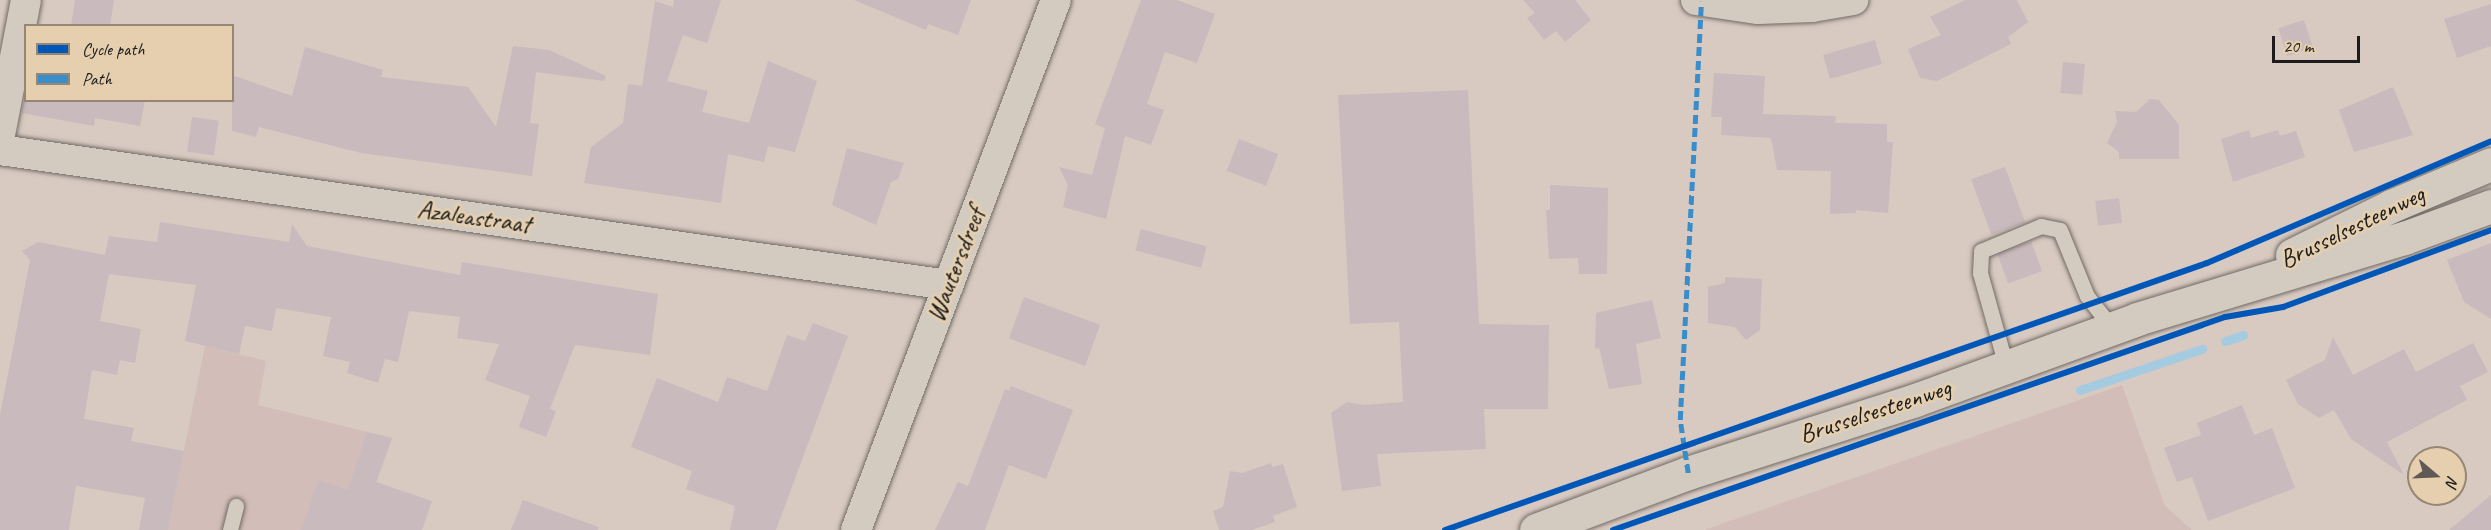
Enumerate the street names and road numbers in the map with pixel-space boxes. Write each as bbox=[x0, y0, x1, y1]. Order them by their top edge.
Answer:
street label: Brusselsesteenweg bbox=[2274, 178, 2430, 276]
street label: Azaleastraat bbox=[415, 194, 533, 240]
street label: Wautersdreef bbox=[920, 204, 992, 326]
street label: Brusselsesteenweg bbox=[1795, 372, 1955, 450]

